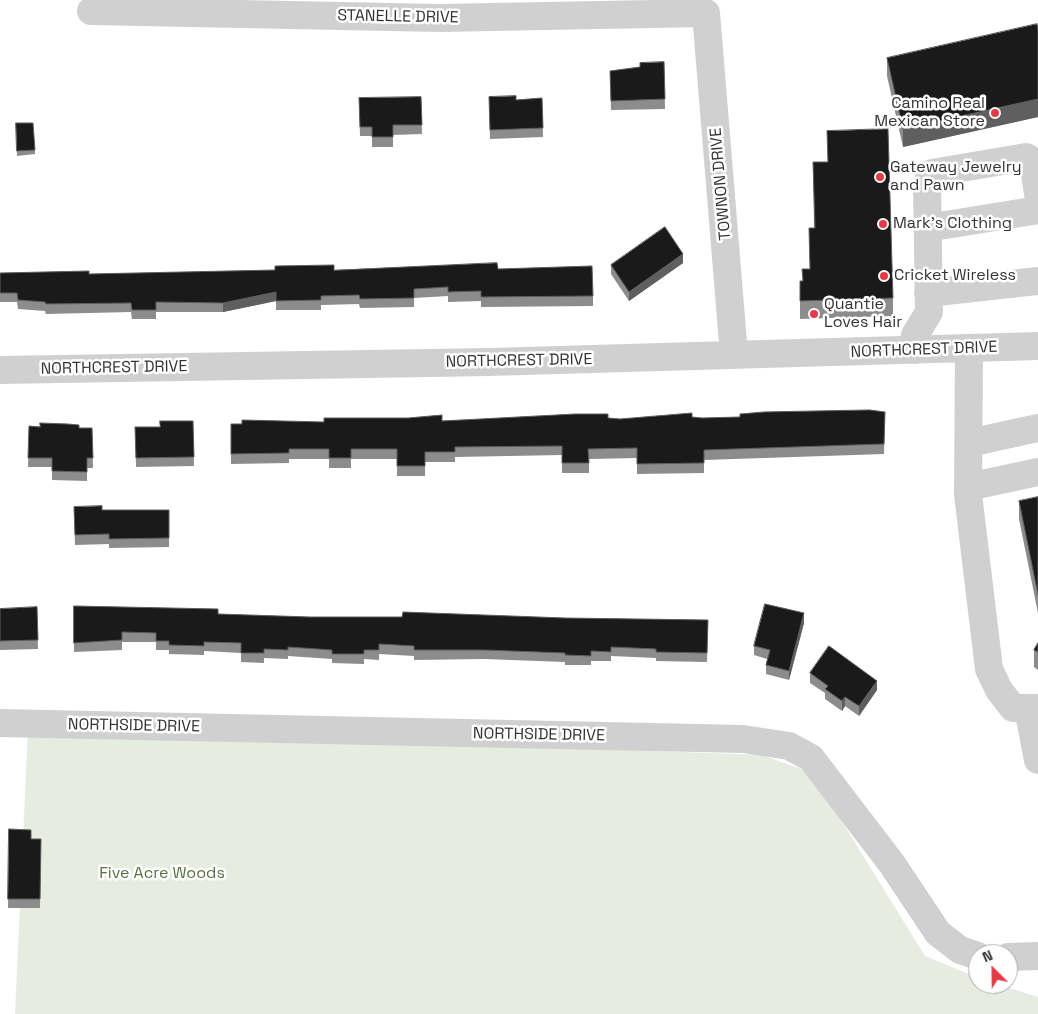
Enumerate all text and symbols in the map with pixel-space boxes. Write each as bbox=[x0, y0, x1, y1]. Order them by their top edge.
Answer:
street label: STANELLE DRIVE bbox=[337, 6, 459, 28]
place label: Camino Real Mexican Store bbox=[874, 94, 985, 132]
marker: Camino Real Mexican Store bbox=[989, 107, 1001, 119]
street label: TOWNON DRIVE bbox=[707, 127, 735, 241]
place label: Gateway Jewelry and Pawn bbox=[890, 158, 1021, 196]
marker: Gateway Jewelry and Pawn bbox=[874, 171, 886, 183]
place label: Mark's Clothing bbox=[893, 214, 1012, 234]
marker: Mark's Clothing bbox=[877, 218, 889, 230]
place label: Cricket Wireless bbox=[894, 266, 1016, 286]
marker: Cricket Wireless bbox=[878, 270, 890, 282]
place label: Quantie Loves Hair bbox=[824, 295, 902, 333]
marker: Quantie Loves Hair bbox=[808, 308, 820, 320]
street label: NORTHCREST DRIVE bbox=[850, 338, 998, 362]
street label: NORTHCREST DRIVE bbox=[445, 350, 593, 372]
street label: NORTHCREST DRIVE bbox=[40, 357, 188, 379]
street label: NORTHSIDE DRIVE bbox=[68, 715, 200, 737]
street label: NORTHSIDE DRIVE bbox=[473, 724, 605, 746]
park label: Five Acre Woods bbox=[99, 864, 225, 884]
north arrow bbox=[968, 944, 1018, 994]
text: N bbox=[980, 946, 995, 966]

